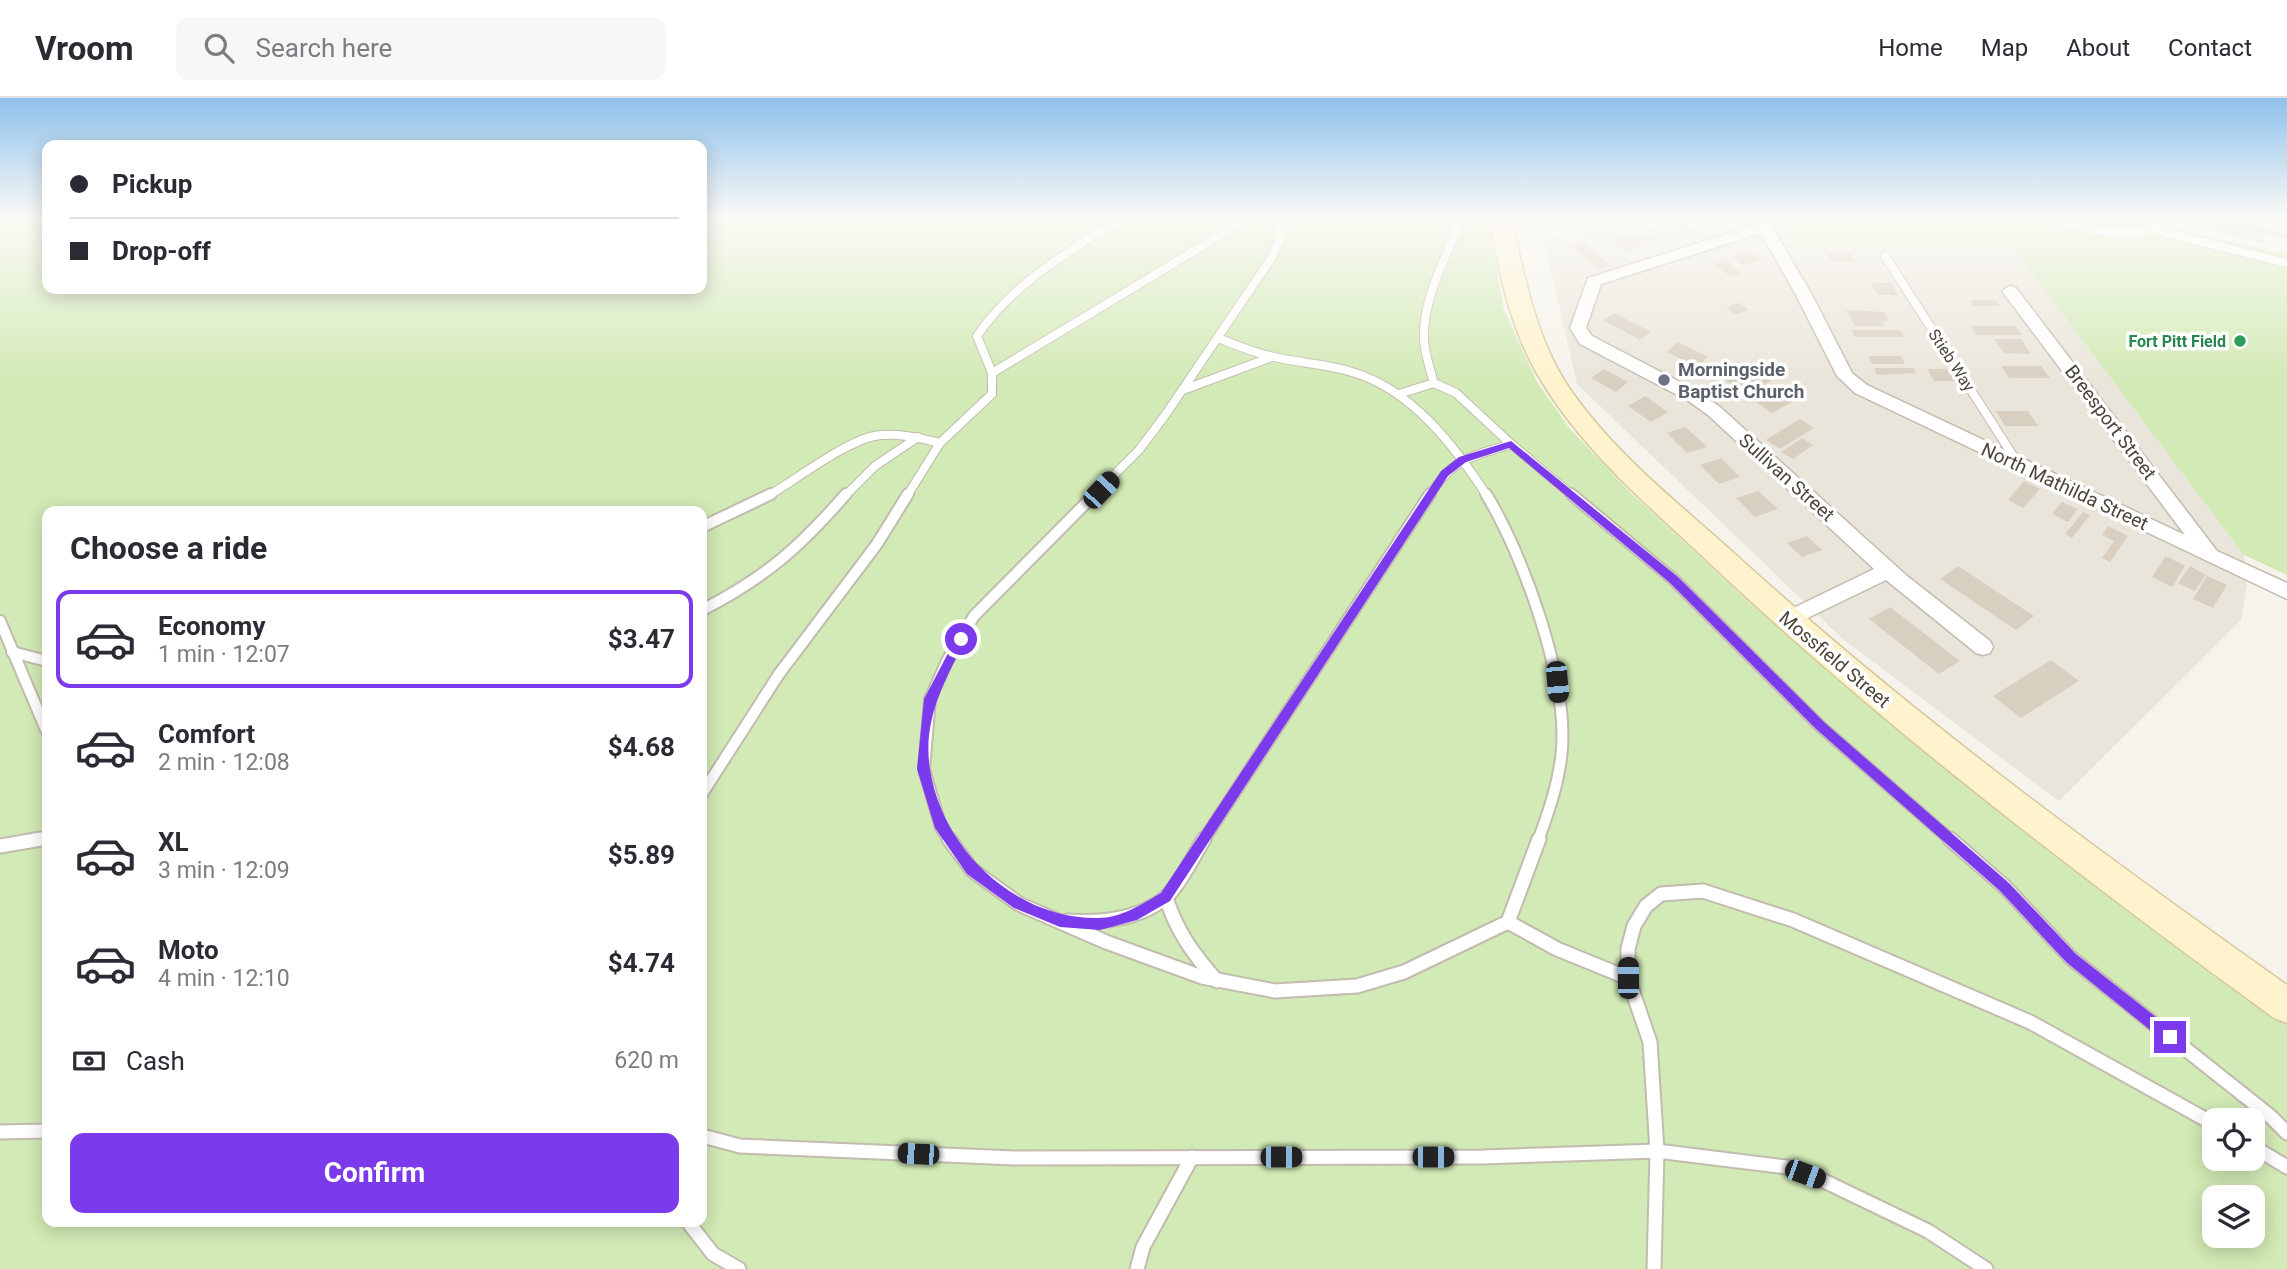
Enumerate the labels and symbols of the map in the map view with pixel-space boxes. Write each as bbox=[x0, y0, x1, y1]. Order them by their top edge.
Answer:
street label: Stieb Way bbox=[1925, 326, 1979, 395]
place label: Fort Pitt Field bbox=[2128, 332, 2226, 351]
marker: Fort Pitt Field bbox=[2232, 333, 2248, 349]
place label: Morningside Baptist Church bbox=[1678, 358, 1804, 403]
street label: Breesport Street bbox=[2060, 360, 2161, 484]
marker: Morningside Baptist Church bbox=[1656, 372, 1672, 388]
street label: Sullivan Street bbox=[1734, 429, 1839, 526]
street label: North Mathilda Street bbox=[1978, 438, 2152, 535]
car bbox=[1079, 467, 1124, 513]
street label: Mossfield Street bbox=[1774, 606, 1895, 712]
route start bbox=[945, 623, 977, 655]
car bbox=[1545, 660, 1570, 704]
car bbox=[1618, 957, 1639, 999]
route end bbox=[2154, 1021, 2186, 1053]
car bbox=[897, 1142, 940, 1166]
car bbox=[1261, 1147, 1303, 1168]
car bbox=[1413, 1147, 1455, 1168]
car bbox=[1782, 1157, 1829, 1191]

